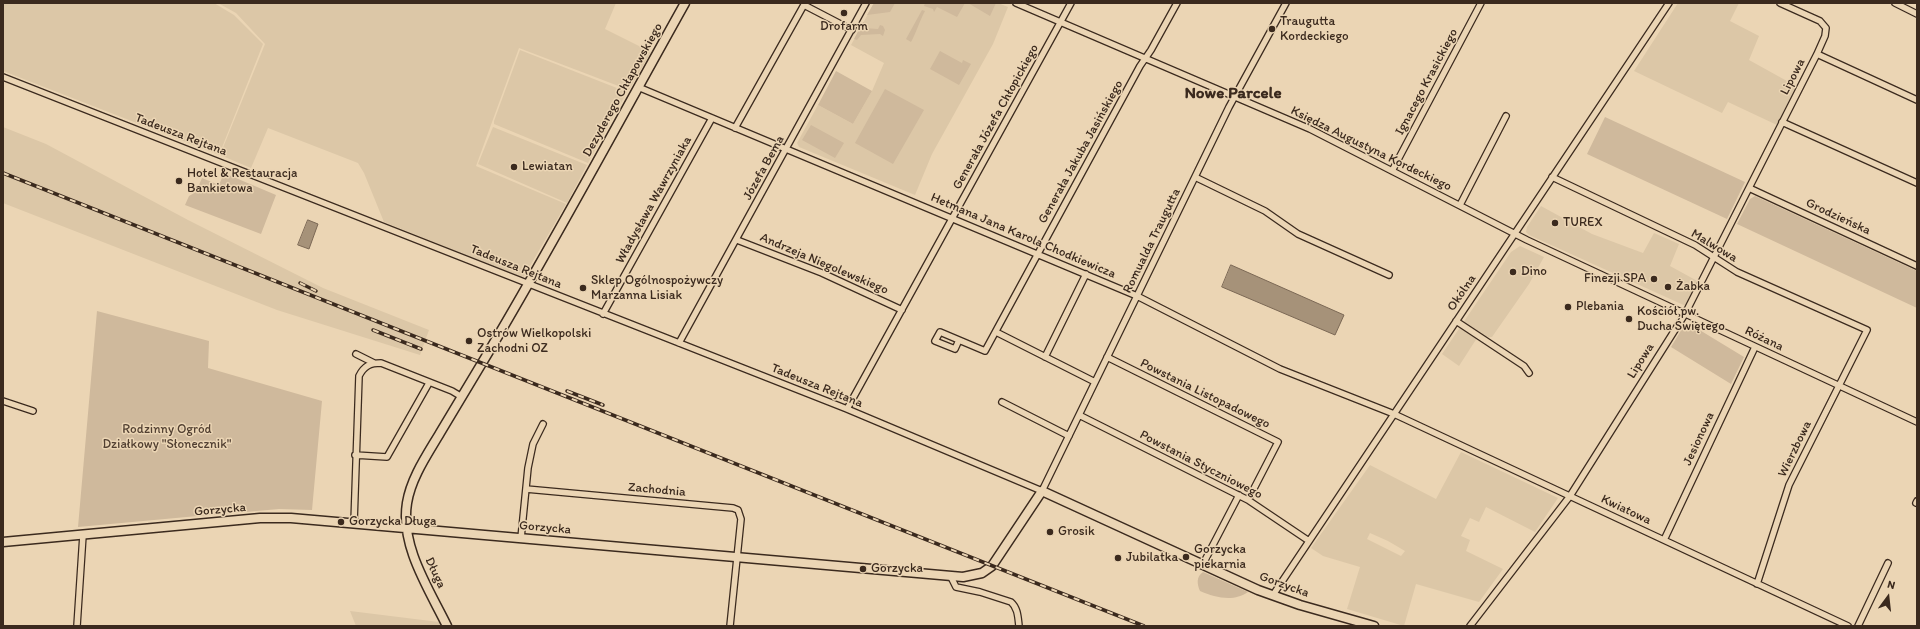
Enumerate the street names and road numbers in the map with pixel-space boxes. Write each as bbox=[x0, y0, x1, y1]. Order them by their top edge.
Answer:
street label: Dezyderego Chłapowskiego bbox=[580, 20, 666, 160]
street label: Ignacego Krasickiego bbox=[1392, 26, 1462, 138]
street label: Generała Józefa Chłopickiego bbox=[949, 42, 1043, 192]
street label: Lipowa bbox=[1777, 56, 1809, 98]
street label: Generała Jakuba Jasińskiego bbox=[1035, 78, 1127, 226]
street label: Księdza Augustyna Kordeckiego bbox=[1288, 103, 1454, 195]
street label: Tadeusza Rejtana bbox=[133, 110, 229, 160]
street label: Józefa Bema bbox=[740, 133, 788, 203]
street label: Władysława Wawrzyniaka bbox=[612, 134, 696, 266]
street label: Romualda Traugutta bbox=[1120, 186, 1184, 296]
street label: Hetmana Jana Karola Chodkiewicza bbox=[928, 190, 1118, 282]
street label: Grodzieńska bbox=[1803, 195, 1873, 239]
street label: Malwowa bbox=[1688, 226, 1740, 266]
street label: Andrzeja Niegolewskiego bbox=[757, 230, 891, 298]
street label: Tadeusza Rejtana bbox=[468, 242, 564, 292]
street label: Okólna bbox=[1444, 272, 1480, 314]
street label: Różana bbox=[1742, 323, 1786, 355]
street label: Lipowa bbox=[1624, 340, 1658, 382]
street label: Powstania Listopadowego bbox=[1137, 356, 1273, 432]
street label: Tadeusza Rejtana bbox=[769, 361, 865, 411]
street label: Jesionowa bbox=[1680, 410, 1718, 468]
street label: Wierzbowa bbox=[1775, 418, 1815, 480]
street label: Powstania Styczniowego bbox=[1137, 427, 1265, 503]
street label: Zachodnia bbox=[627, 480, 687, 500]
street label: Kwiatowa bbox=[1598, 492, 1654, 528]
street label: Gorzycka bbox=[193, 500, 247, 520]
street label: Gorzycka bbox=[518, 518, 572, 538]
street label: Długa bbox=[421, 555, 449, 591]
street label: Gorzycka bbox=[1257, 569, 1311, 601]

